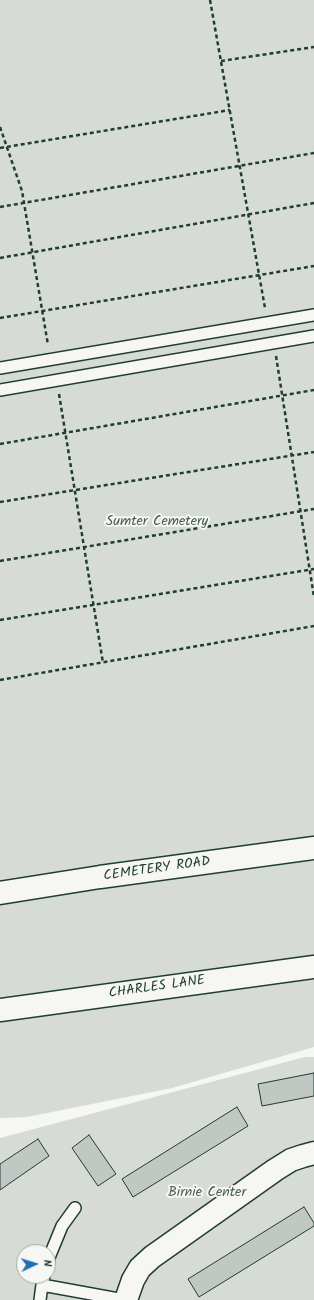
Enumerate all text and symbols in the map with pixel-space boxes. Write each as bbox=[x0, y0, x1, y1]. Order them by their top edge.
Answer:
park label: Sumter Cemetery bbox=[106, 515, 208, 531]
street label: CEMETERY ROAD bbox=[103, 854, 211, 886]
street label: CHARLES LANE bbox=[108, 973, 206, 1003]
park label: Birnie Center bbox=[168, 1186, 246, 1202]
north arrow bbox=[16, 1244, 56, 1284]
text: N bbox=[38, 1259, 56, 1267]

